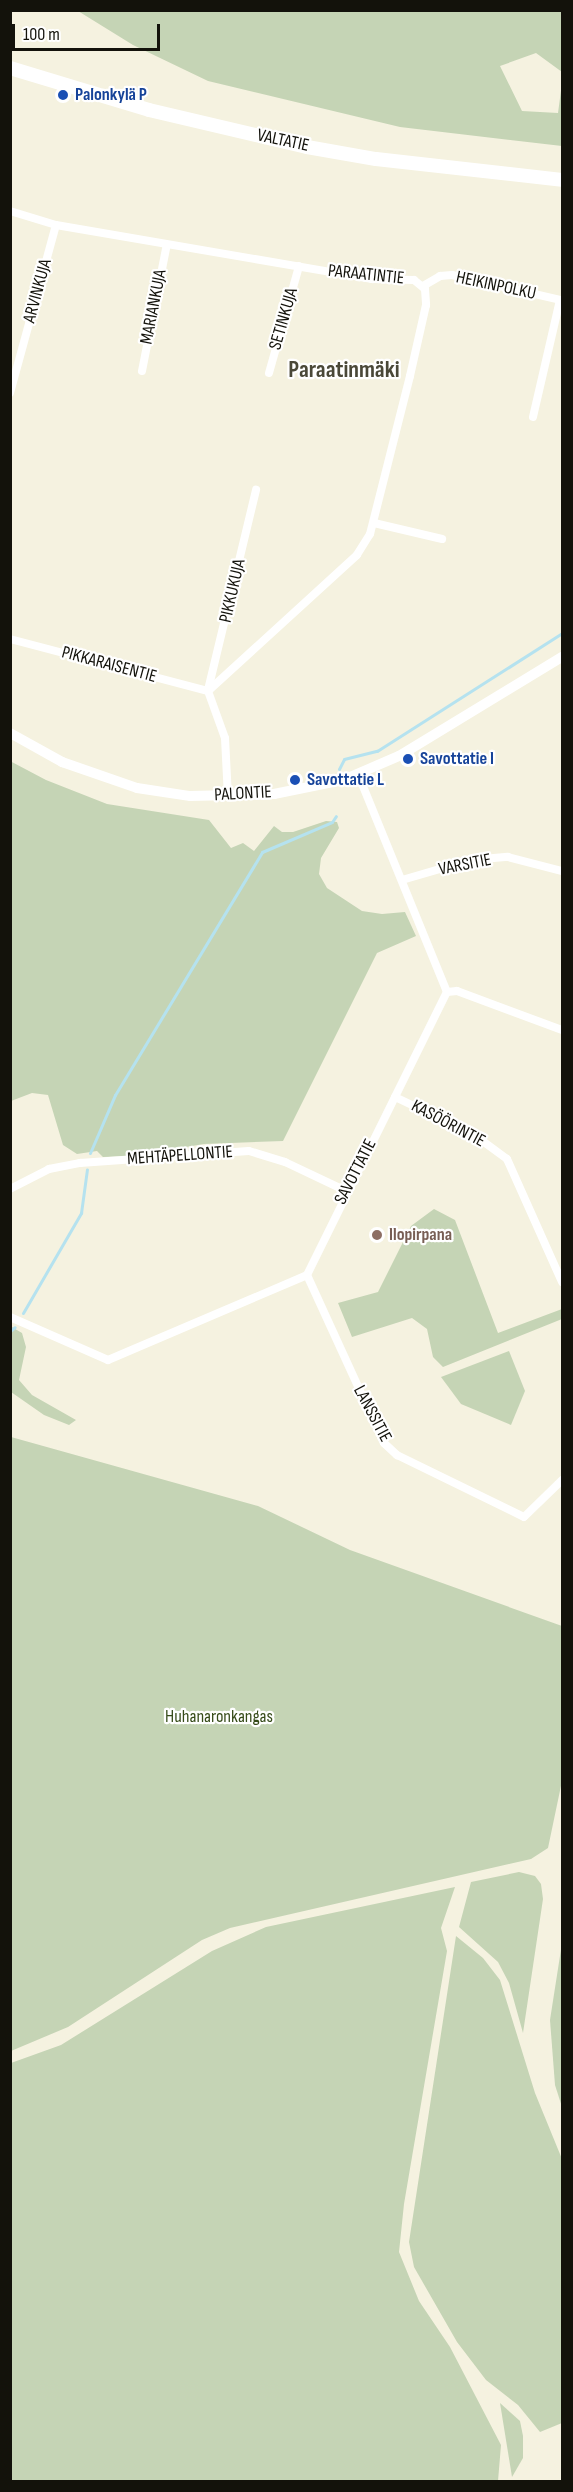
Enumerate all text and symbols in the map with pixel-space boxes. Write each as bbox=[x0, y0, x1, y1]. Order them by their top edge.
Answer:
scale bar bbox=[15, 12, 164, 50]
text: 100 m bbox=[23, 24, 60, 45]
place label: Palonkylä P bbox=[75, 84, 147, 106]
marker: Palonkylä P bbox=[56, 88, 70, 102]
street label: VALTATIE bbox=[255, 125, 311, 157]
street label: ARVINKUJA bbox=[19, 257, 57, 325]
street label: PARAATINTIE bbox=[327, 260, 405, 290]
street label: HEIKINPOLKU bbox=[454, 267, 538, 305]
street label: MARIANKUJA bbox=[136, 268, 172, 346]
street label: SETINKUJA bbox=[265, 285, 303, 353]
district label: Paraatinmäki bbox=[288, 356, 400, 384]
street label: PIKKUKUJA bbox=[215, 557, 251, 625]
street label: PIKKARAISENTIE bbox=[59, 642, 159, 688]
place label: Savottatie I bbox=[420, 748, 494, 770]
marker: Savottatie I bbox=[401, 752, 415, 766]
place label: Savottatie L bbox=[307, 769, 384, 791]
marker: Savottatie L bbox=[288, 773, 302, 787]
street label: PALONTIE bbox=[214, 782, 272, 806]
street label: VARSITIE bbox=[437, 849, 493, 881]
street label: KASÖÖRINTIE bbox=[407, 1095, 489, 1153]
street label: SAVOTTATIE bbox=[330, 1136, 382, 1208]
street label: MEHTÄPELLONTIE bbox=[126, 1142, 234, 1170]
place label: Ilopirpana bbox=[389, 1224, 452, 1246]
marker: Ilopirpana bbox=[370, 1228, 384, 1242]
street label: LANSSITIE bbox=[348, 1382, 396, 1446]
park label: Huhanaronkangas bbox=[165, 1706, 273, 1728]

